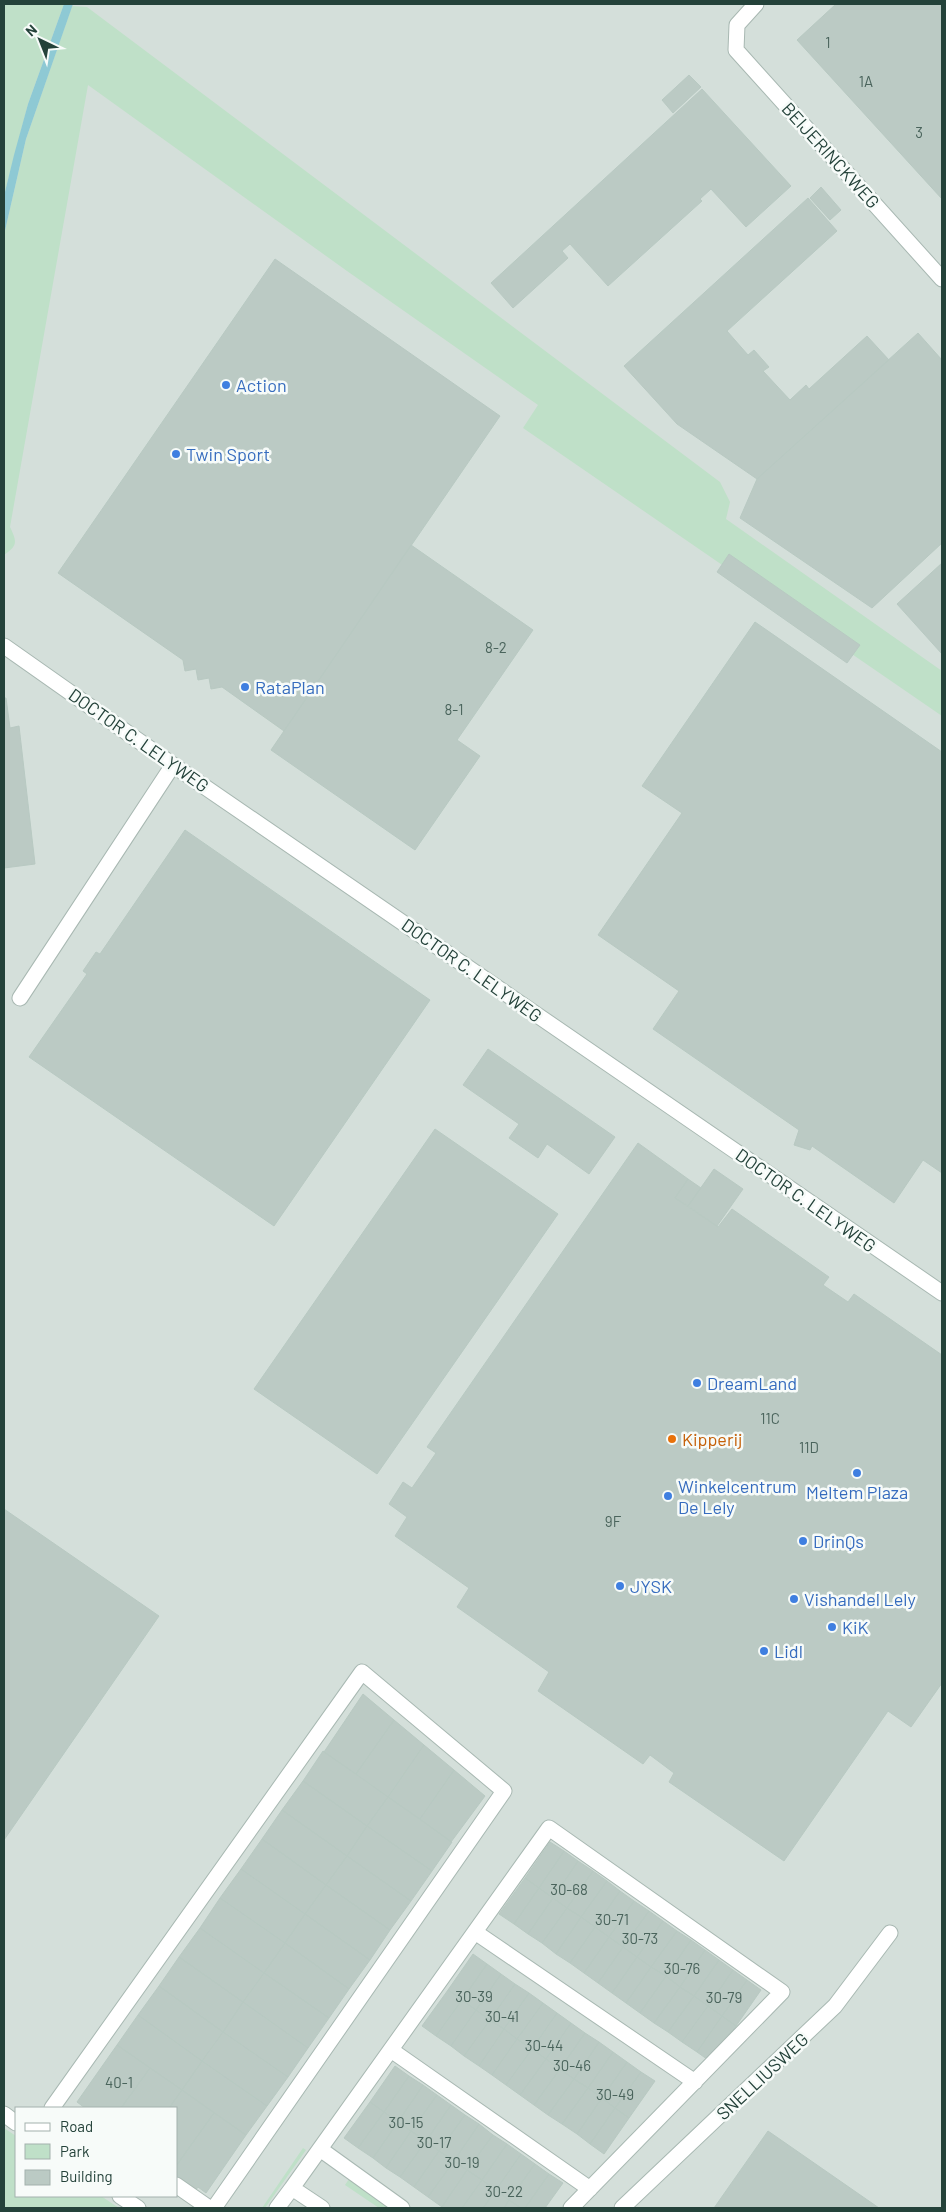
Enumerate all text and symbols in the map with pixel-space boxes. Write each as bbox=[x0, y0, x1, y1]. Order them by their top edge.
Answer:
north arrow bbox=[15, 15, 65, 65]
text: N bbox=[22, 21, 40, 40]
house number: 1 bbox=[825, 33, 831, 51]
house number: 1A bbox=[859, 72, 873, 90]
street label: BEIJERINCKWEG bbox=[778, 97, 884, 213]
house number: 3 bbox=[915, 123, 923, 141]
place label: Action bbox=[236, 374, 287, 396]
marker: Action bbox=[220, 379, 232, 391]
place label: Twin Sport bbox=[186, 443, 270, 465]
marker: Twin Sport bbox=[170, 448, 182, 460]
house number: 8-2 bbox=[485, 638, 507, 656]
place label: RataPlan bbox=[255, 676, 325, 698]
marker: RataPlan bbox=[239, 681, 251, 693]
street label: DOCTOR C. LELYWEG bbox=[65, 683, 213, 797]
house number: 8-1 bbox=[445, 700, 463, 718]
street label: DOCTOR C. LELYWEG bbox=[398, 913, 546, 1027]
street label: DOCTOR C. LELYWEG bbox=[732, 1143, 880, 1257]
place label: DreamLand bbox=[707, 1372, 797, 1394]
marker: DreamLand bbox=[691, 1377, 703, 1389]
house number: 11C bbox=[760, 1409, 780, 1427]
place label: Kipperij bbox=[682, 1428, 742, 1450]
marker: Kipperij bbox=[666, 1433, 678, 1445]
house number: 11D bbox=[799, 1438, 819, 1456]
marker: Meltem Plaza bbox=[851, 1467, 863, 1479]
place label: Winkelcentrum De Lely bbox=[678, 1475, 797, 1518]
place label: Meltem Plaza bbox=[806, 1481, 908, 1503]
marker: Winkelcentrum De Lely bbox=[662, 1490, 674, 1502]
house number: 9F bbox=[605, 1512, 622, 1530]
place label: DrinQs bbox=[813, 1530, 864, 1552]
marker: DrinQs bbox=[797, 1535, 809, 1547]
place label: JYSK bbox=[630, 1575, 672, 1597]
marker: JYSK bbox=[614, 1580, 626, 1592]
place label: Vishandel Lely bbox=[804, 1588, 916, 1610]
marker: Vishandel Lely bbox=[788, 1593, 800, 1605]
place label: KiK bbox=[842, 1616, 869, 1638]
marker: KiK bbox=[826, 1621, 838, 1633]
place label: Lidl bbox=[774, 1640, 803, 1662]
marker: Lidl bbox=[758, 1645, 770, 1657]
house number: 30-68 bbox=[550, 1880, 588, 1898]
house number: 30-71 bbox=[595, 1910, 629, 1928]
house number: 30-73 bbox=[622, 1929, 658, 1947]
house number: 30-76 bbox=[664, 1959, 700, 1977]
house number: 30-39 bbox=[455, 1987, 493, 2005]
house number: 30-79 bbox=[706, 1988, 742, 2006]
house number: 30-41 bbox=[485, 2007, 519, 2025]
street label: SNELLIUSWEG bbox=[711, 2028, 813, 2124]
house number: 30-44 bbox=[525, 2036, 563, 2054]
house number: 30-46 bbox=[553, 2056, 591, 2074]
house number: 40-1 bbox=[105, 2073, 133, 2091]
house number: 30-49 bbox=[596, 2085, 634, 2103]
legend bbox=[15, 2107, 178, 2197]
house number: 30-15 bbox=[388, 2113, 424, 2131]
text: Road bbox=[60, 2117, 93, 2135]
house number: 30-17 bbox=[417, 2133, 451, 2151]
text: Park bbox=[60, 2142, 90, 2160]
house number: 30-19 bbox=[444, 2153, 480, 2171]
text: Building bbox=[60, 2167, 113, 2185]
house number: 30-22 bbox=[485, 2182, 523, 2200]

